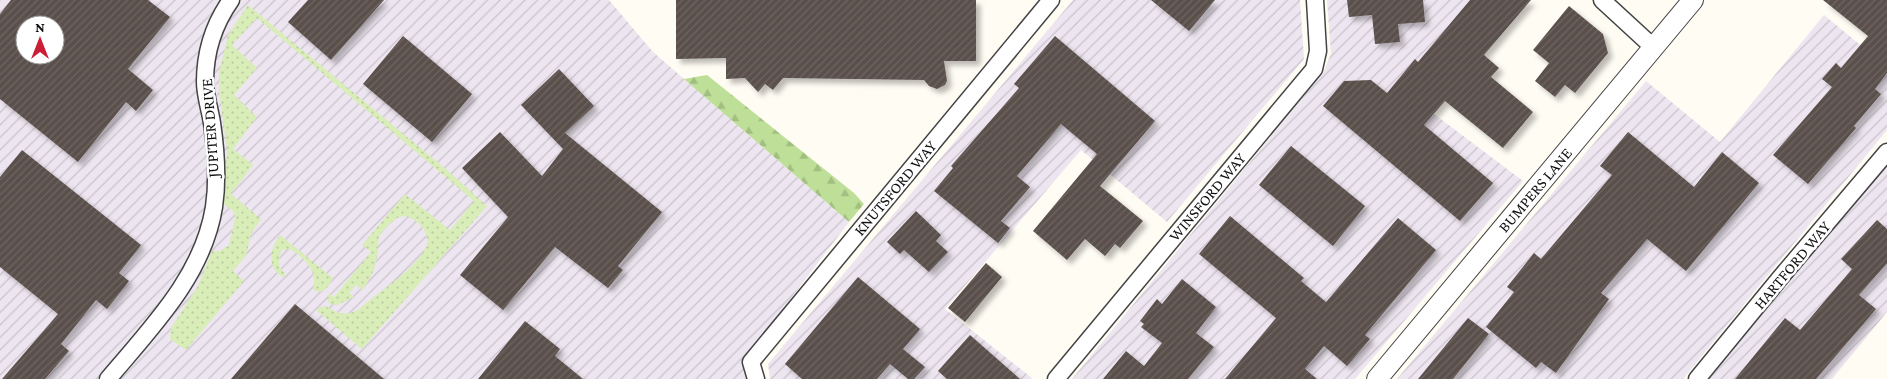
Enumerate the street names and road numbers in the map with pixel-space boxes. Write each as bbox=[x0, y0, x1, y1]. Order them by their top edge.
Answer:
street label: JUPITER DRIVE bbox=[198, 77, 223, 180]
street label: KNUTSFORD WAY bbox=[850, 137, 940, 239]
street label: BUMPERS LANE bbox=[1495, 144, 1575, 236]
street label: WINSFORD WAY bbox=[1165, 149, 1249, 244]
street label: HARTFORD WAY bbox=[1751, 217, 1834, 312]

